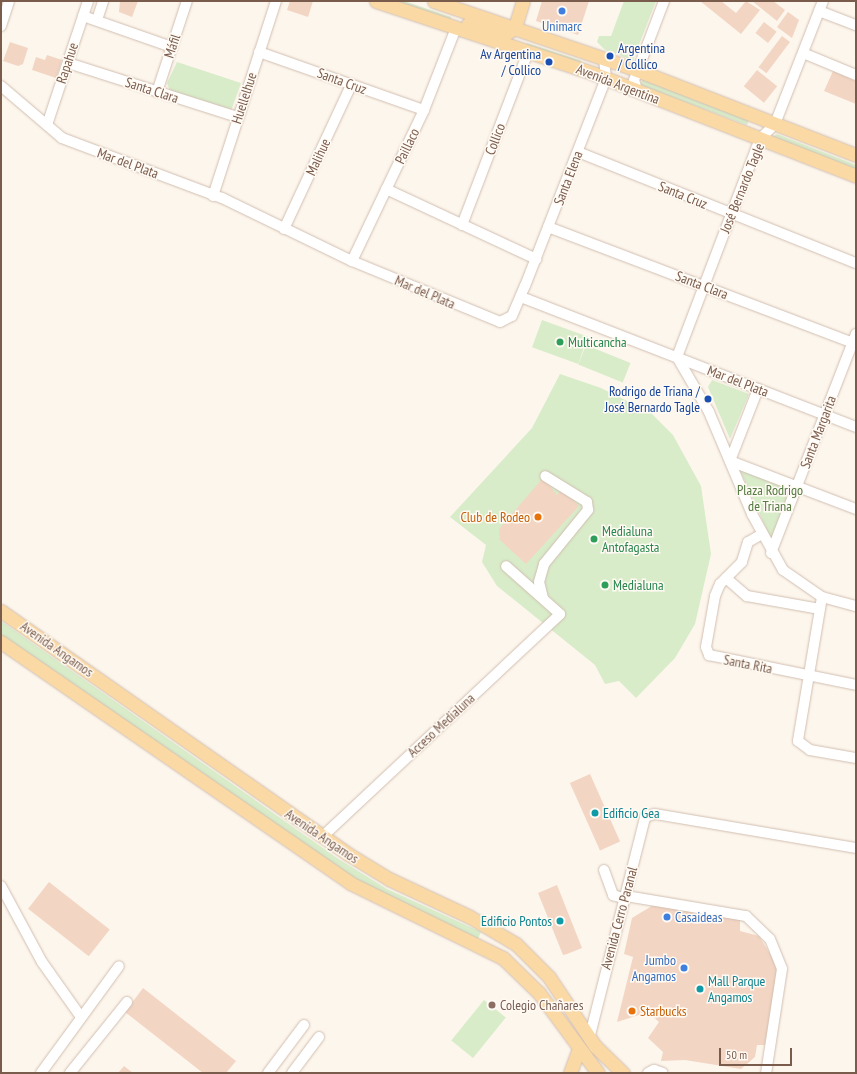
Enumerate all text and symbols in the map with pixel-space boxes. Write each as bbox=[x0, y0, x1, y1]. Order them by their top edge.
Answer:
marker: Unimarc bbox=[557, 6, 567, 16]
place label: Unimarc bbox=[542, 18, 582, 34]
street label: Máfil bbox=[160, 32, 184, 60]
street label: Rapahue bbox=[53, 40, 81, 86]
place label: Argentina / Collico bbox=[618, 40, 665, 72]
place label: Av Argentina / Collico bbox=[479, 46, 541, 78]
marker: Argentina / Collico bbox=[605, 51, 615, 61]
marker: Av Argentina / Collico bbox=[544, 57, 554, 67]
street label: Avenida Argentina bbox=[574, 60, 662, 108]
street label: Santa Cruz bbox=[315, 64, 369, 98]
street label: Huellelhue bbox=[228, 70, 260, 126]
street label: Santa Clara bbox=[123, 74, 181, 106]
street label: Collico bbox=[481, 121, 509, 157]
street label: Paillaco bbox=[391, 125, 423, 167]
street label: Malihue bbox=[302, 136, 334, 178]
street label: José Bernardo Tagle bbox=[716, 141, 768, 235]
street label: Mar del Plata bbox=[95, 144, 161, 182]
street label: Santa Elena bbox=[550, 148, 586, 208]
street label: Santa Cruz bbox=[656, 178, 710, 212]
street label: Santa Clara bbox=[673, 267, 731, 303]
street label: Mar del Plata bbox=[392, 272, 458, 312]
place label: Multicancha bbox=[568, 334, 627, 350]
marker: Multicancha bbox=[555, 337, 565, 347]
street label: Mar del Plata bbox=[705, 362, 771, 400]
place label: Rodrigo de Triana / José Bernardo Tagle bbox=[604, 383, 700, 416]
street label: Santa Margarita bbox=[796, 393, 840, 471]
marker: Rodrigo de Triana / José Bernardo Tagle bbox=[703, 394, 713, 404]
park label: Plaza Rodrigo de Triana bbox=[737, 482, 803, 514]
place label: Club de Rodeo bbox=[460, 509, 530, 525]
marker: Club de Rodeo bbox=[533, 512, 543, 522]
place label: Medialuna Antofagasta bbox=[602, 523, 659, 556]
marker: Medialuna Antofagasta bbox=[589, 534, 599, 544]
place label: Medialuna bbox=[613, 577, 663, 593]
marker: Medialuna bbox=[600, 580, 610, 590]
street label: Avenida Angamos bbox=[17, 618, 97, 680]
street label: Santa Rita bbox=[722, 651, 774, 677]
street label: Acceso Medialuna bbox=[404, 690, 478, 760]
street label: Avenida Angamos bbox=[282, 805, 362, 867]
place label: Edificio Gea bbox=[603, 805, 660, 821]
marker: Edificio Gea bbox=[590, 808, 600, 818]
street label: Avenida Cerro Paranal bbox=[597, 865, 641, 971]
place label: Casaideas bbox=[675, 909, 722, 925]
marker: Casaideas bbox=[662, 912, 672, 922]
place label: Edificio Pontos bbox=[481, 913, 552, 929]
marker: Edificio Pontos bbox=[555, 916, 565, 926]
place label: Jumbo Angamos bbox=[632, 952, 676, 984]
marker: Jumbo Angamos bbox=[679, 963, 689, 973]
place label: Mall Parque Angamos bbox=[708, 973, 765, 1006]
marker: Mall Parque Angamos bbox=[695, 984, 705, 994]
place label: Colegio Chañares bbox=[500, 997, 583, 1013]
marker: Colegio Chañares bbox=[487, 1000, 497, 1010]
place label: Starbucks bbox=[640, 1003, 687, 1019]
marker: Starbucks bbox=[627, 1006, 637, 1016]
scale bar bbox=[721, 1040, 794, 1066]
text: 50 m bbox=[726, 1047, 747, 1062]

